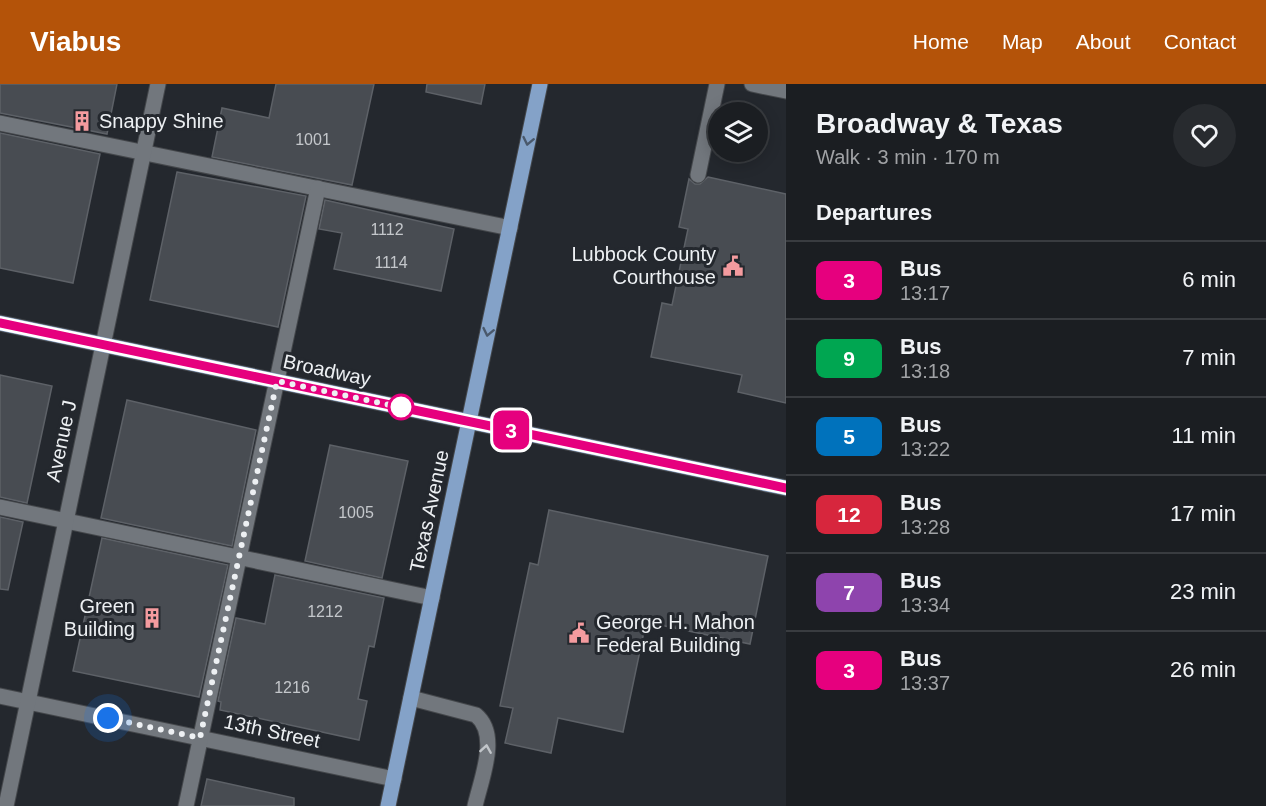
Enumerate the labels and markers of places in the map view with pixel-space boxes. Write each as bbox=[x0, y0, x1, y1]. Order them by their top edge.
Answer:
building icon: Snappy Shine bbox=[70, 109, 94, 133]
place label: Snappy Shine bbox=[99, 110, 224, 132]
place label: Lubbock County Courthouse bbox=[571, 243, 716, 288]
public building icon: Lubbock County Courthouse bbox=[721, 254, 745, 278]
unlabelled marker bbox=[388, 394, 414, 420]
place label: Green Building bbox=[64, 595, 135, 640]
building icon: Green Building bbox=[140, 606, 164, 630]
place label: George H. Mahon Federal Building bbox=[596, 611, 755, 656]
public building icon: George H. Mahon Federal Building bbox=[567, 621, 591, 645]

